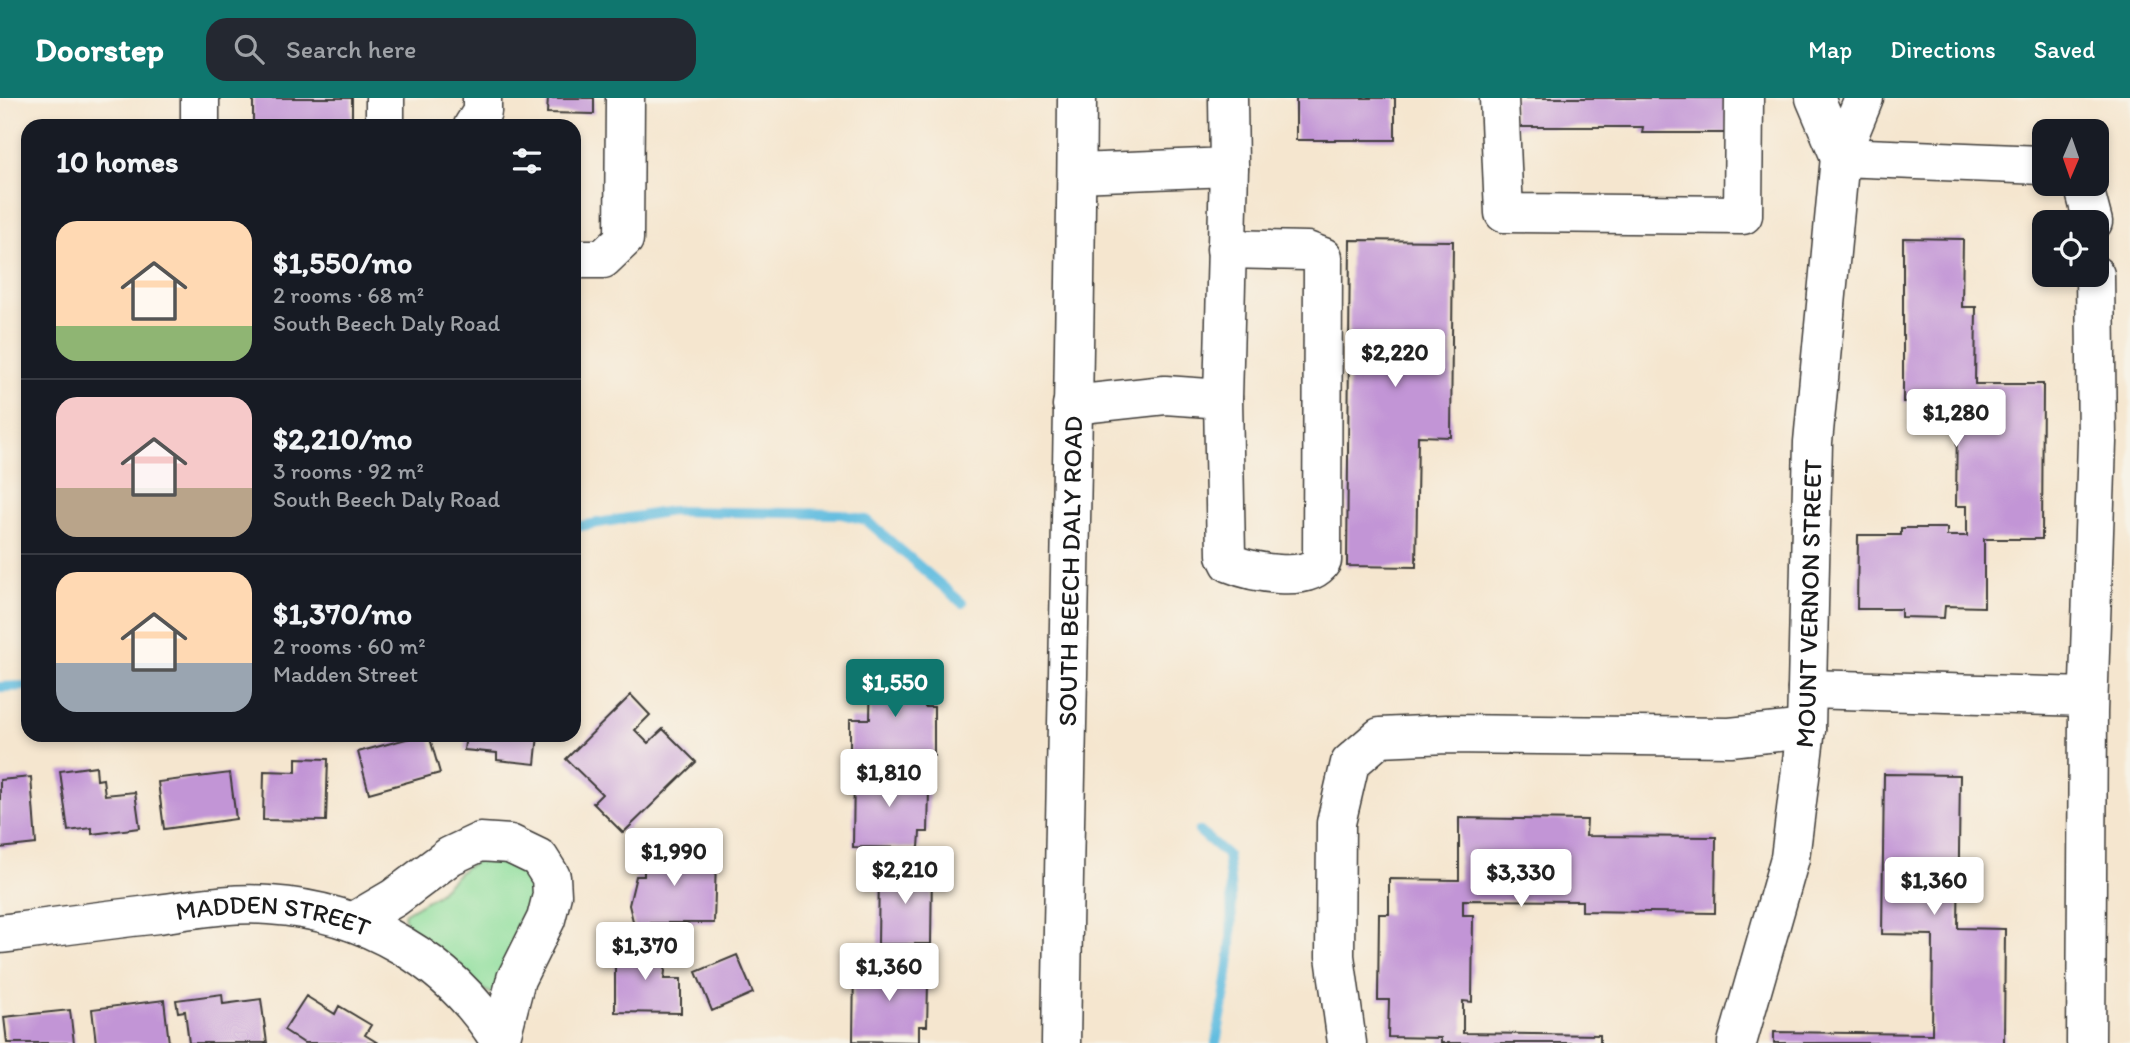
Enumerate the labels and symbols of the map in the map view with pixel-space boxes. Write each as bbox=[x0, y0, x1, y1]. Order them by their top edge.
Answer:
north arrow bbox=[2032, 119, 2109, 196]
pin: $2,220 bbox=[1338, 330, 1452, 389]
pin: $1,280 bbox=[1899, 390, 2013, 449]
street label: SOUTH BEECH DALY ROAD bbox=[1051, 416, 1089, 727]
street label: MOUNT VERNON STREET bbox=[1788, 458, 1829, 750]
pin: $1,550 bbox=[838, 660, 952, 719]
pin: $1,810 bbox=[832, 750, 946, 809]
pin: $1,990 bbox=[617, 828, 731, 888]
pin: $2,210 bbox=[848, 846, 962, 906]
pin: $3,330 bbox=[1464, 850, 1578, 909]
pin: $1,360 bbox=[1877, 858, 1991, 917]
street label: MADDEN STREET bbox=[174, 888, 376, 944]
pin: $1,370 bbox=[588, 922, 702, 982]
pin: $1,360 bbox=[832, 944, 946, 1003]

